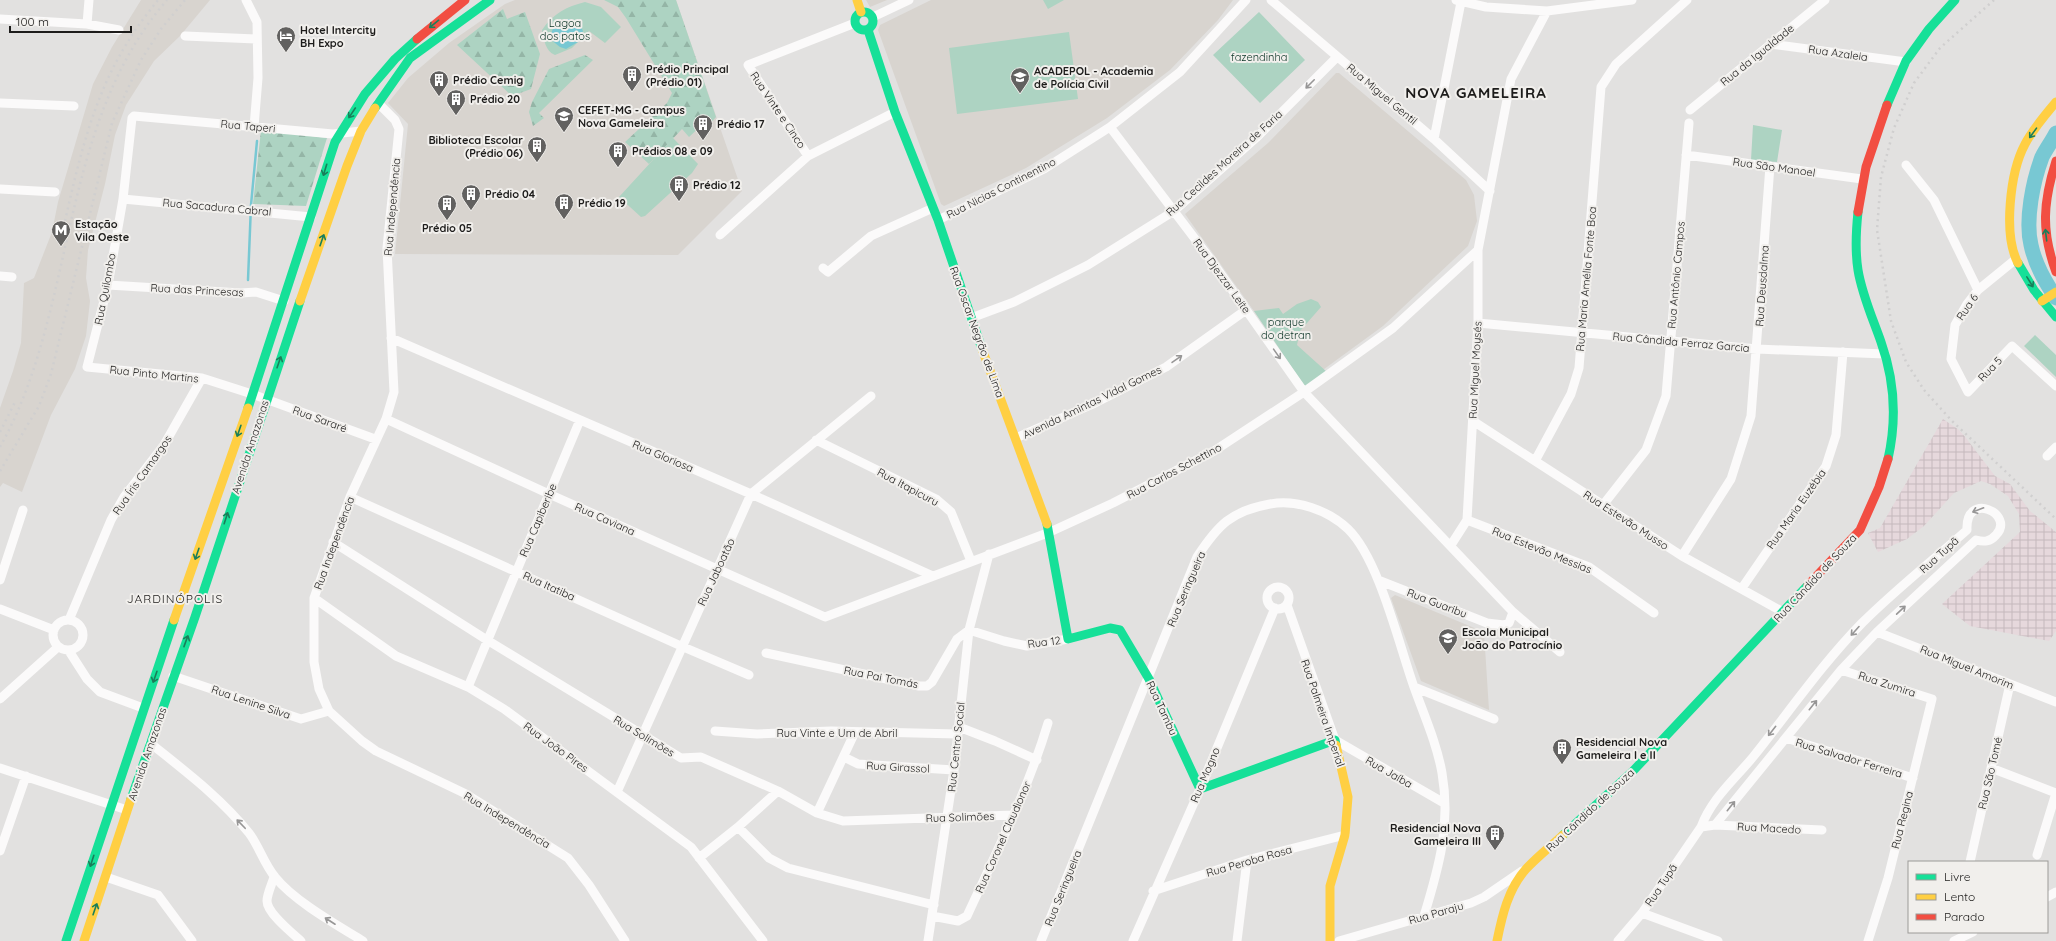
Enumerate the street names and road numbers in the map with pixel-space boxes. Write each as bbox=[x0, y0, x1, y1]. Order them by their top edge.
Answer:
street label: Rua da Igualdade bbox=[1717, 21, 1797, 89]
street label: Rua Azaleia bbox=[1807, 42, 1869, 64]
street label: Rua Miguel Gentil bbox=[1344, 60, 1420, 128]
street label: Rua Vinte e Cinco bbox=[747, 69, 809, 151]
street label: Rua Cecildes Moreira de Faria bbox=[1163, 107, 1285, 219]
street label: Rua Taperi bbox=[220, 117, 276, 135]
street label: Rua Nicias Continentino bbox=[944, 154, 1058, 222]
street label: Rua São Manoel bbox=[1732, 154, 1816, 180]
street label: Rua Independência bbox=[381, 157, 403, 257]
street label: Rua Sacadura Cabral bbox=[162, 195, 272, 219]
street label: Rua Maria Amélia Fonte Boa bbox=[1573, 206, 1599, 352]
street label: Rua Antônio Campos bbox=[1664, 221, 1688, 329]
street label: Rua Djezzar Leite bbox=[1190, 236, 1254, 316]
street label: Rua Deusdalma bbox=[1752, 245, 1772, 327]
street label: Rua Quilombo bbox=[91, 252, 119, 326]
street label: Rua Oscar Negrão de Lima bbox=[947, 264, 1007, 400]
street label: Rua das Princesas bbox=[150, 281, 244, 299]
street label: Rua 6 bbox=[1953, 291, 1981, 323]
street label: Rua Miguel Moysés bbox=[1465, 321, 1485, 419]
street label: Rua Cândida Ferraz Garcia bbox=[1612, 329, 1750, 355]
street label: Rua 5 bbox=[1975, 354, 2005, 384]
street label: Rua Pinto Martins bbox=[109, 362, 199, 386]
street label: Avenida Amintas Vidal Gomes bbox=[1020, 362, 1164, 442]
street label: Avenida Amazonas bbox=[228, 398, 272, 496]
street label: Rua Sararé bbox=[291, 403, 349, 435]
street label: Rua Íris Camargos bbox=[109, 433, 175, 517]
street label: Rua Gloriosa bbox=[630, 437, 696, 475]
street label: Rua Carlos Schettino bbox=[1124, 440, 1224, 502]
street label: Rua Itapicuru bbox=[875, 465, 941, 509]
street label: Rua Maria Euzébia bbox=[1763, 466, 1829, 552]
street label: Rua Capiberibe bbox=[516, 481, 560, 559]
street label: Rua Estevão Musso bbox=[1581, 487, 1672, 553]
street label: Rua Independência bbox=[311, 494, 357, 592]
street label: Rua Caviana bbox=[573, 499, 637, 539]
street label: Rua Estevão Messias bbox=[1490, 524, 1594, 576]
street label: Rua Cândido de Souza bbox=[1770, 531, 1860, 625]
street label: Rua Tupã bbox=[1916, 534, 1962, 576]
street label: Rua Jaboatão bbox=[694, 536, 738, 608]
street label: Rua Seringueira bbox=[1164, 549, 1208, 629]
street label: Rua Itatiba bbox=[521, 568, 577, 604]
street label: Rua Guaribu bbox=[1405, 585, 1469, 621]
street label: Rua 12 bbox=[1027, 633, 1061, 651]
street label: Rua Miguel Amorim bbox=[1918, 642, 2016, 692]
street label: Rua Palmeira Imperial bbox=[1298, 657, 1348, 769]
street label: Rua Pai Tomás bbox=[843, 663, 919, 691]
street label: Rua Zumira bbox=[1856, 668, 1918, 700]
street label: Rua Tambu bbox=[1143, 679, 1181, 737]
street label: Rua Lenine Silva bbox=[210, 682, 292, 722]
street label: Rua Centro Social bbox=[944, 701, 968, 793]
street label: Avenida Amazonas bbox=[124, 706, 170, 802]
street label: Rua Solimões bbox=[611, 712, 677, 760]
street label: Rua João Pires bbox=[521, 719, 591, 775]
street label: Rua Vinte e Um de Abril bbox=[777, 726, 898, 740]
street label: Rua Salvador Ferreira bbox=[1794, 735, 1904, 781]
street label: Rua São Tomé bbox=[1975, 735, 2005, 811]
street label: Rua Mogno bbox=[1187, 745, 1223, 805]
street label: Rua Jaíba bbox=[1363, 753, 1415, 791]
street label: Rua Girassol bbox=[866, 758, 930, 776]
street label: Rua Cândido de Souza bbox=[1543, 765, 1637, 855]
street label: Rua Coronel Claudionor bbox=[972, 778, 1034, 895]
street label: Rua Independência bbox=[461, 789, 553, 851]
street label: Rua Regina bbox=[1888, 790, 1916, 850]
street label: Rua Solimões bbox=[925, 809, 995, 825]
street label: Rua Macedo bbox=[1737, 819, 1802, 837]
street label: Rua Peroba Rosa bbox=[1204, 842, 1294, 880]
street label: Rua Seringueira bbox=[1041, 848, 1085, 928]
street label: Rua Tupã bbox=[1642, 861, 1680, 909]
street label: Rua Paraju bbox=[1407, 899, 1465, 927]

